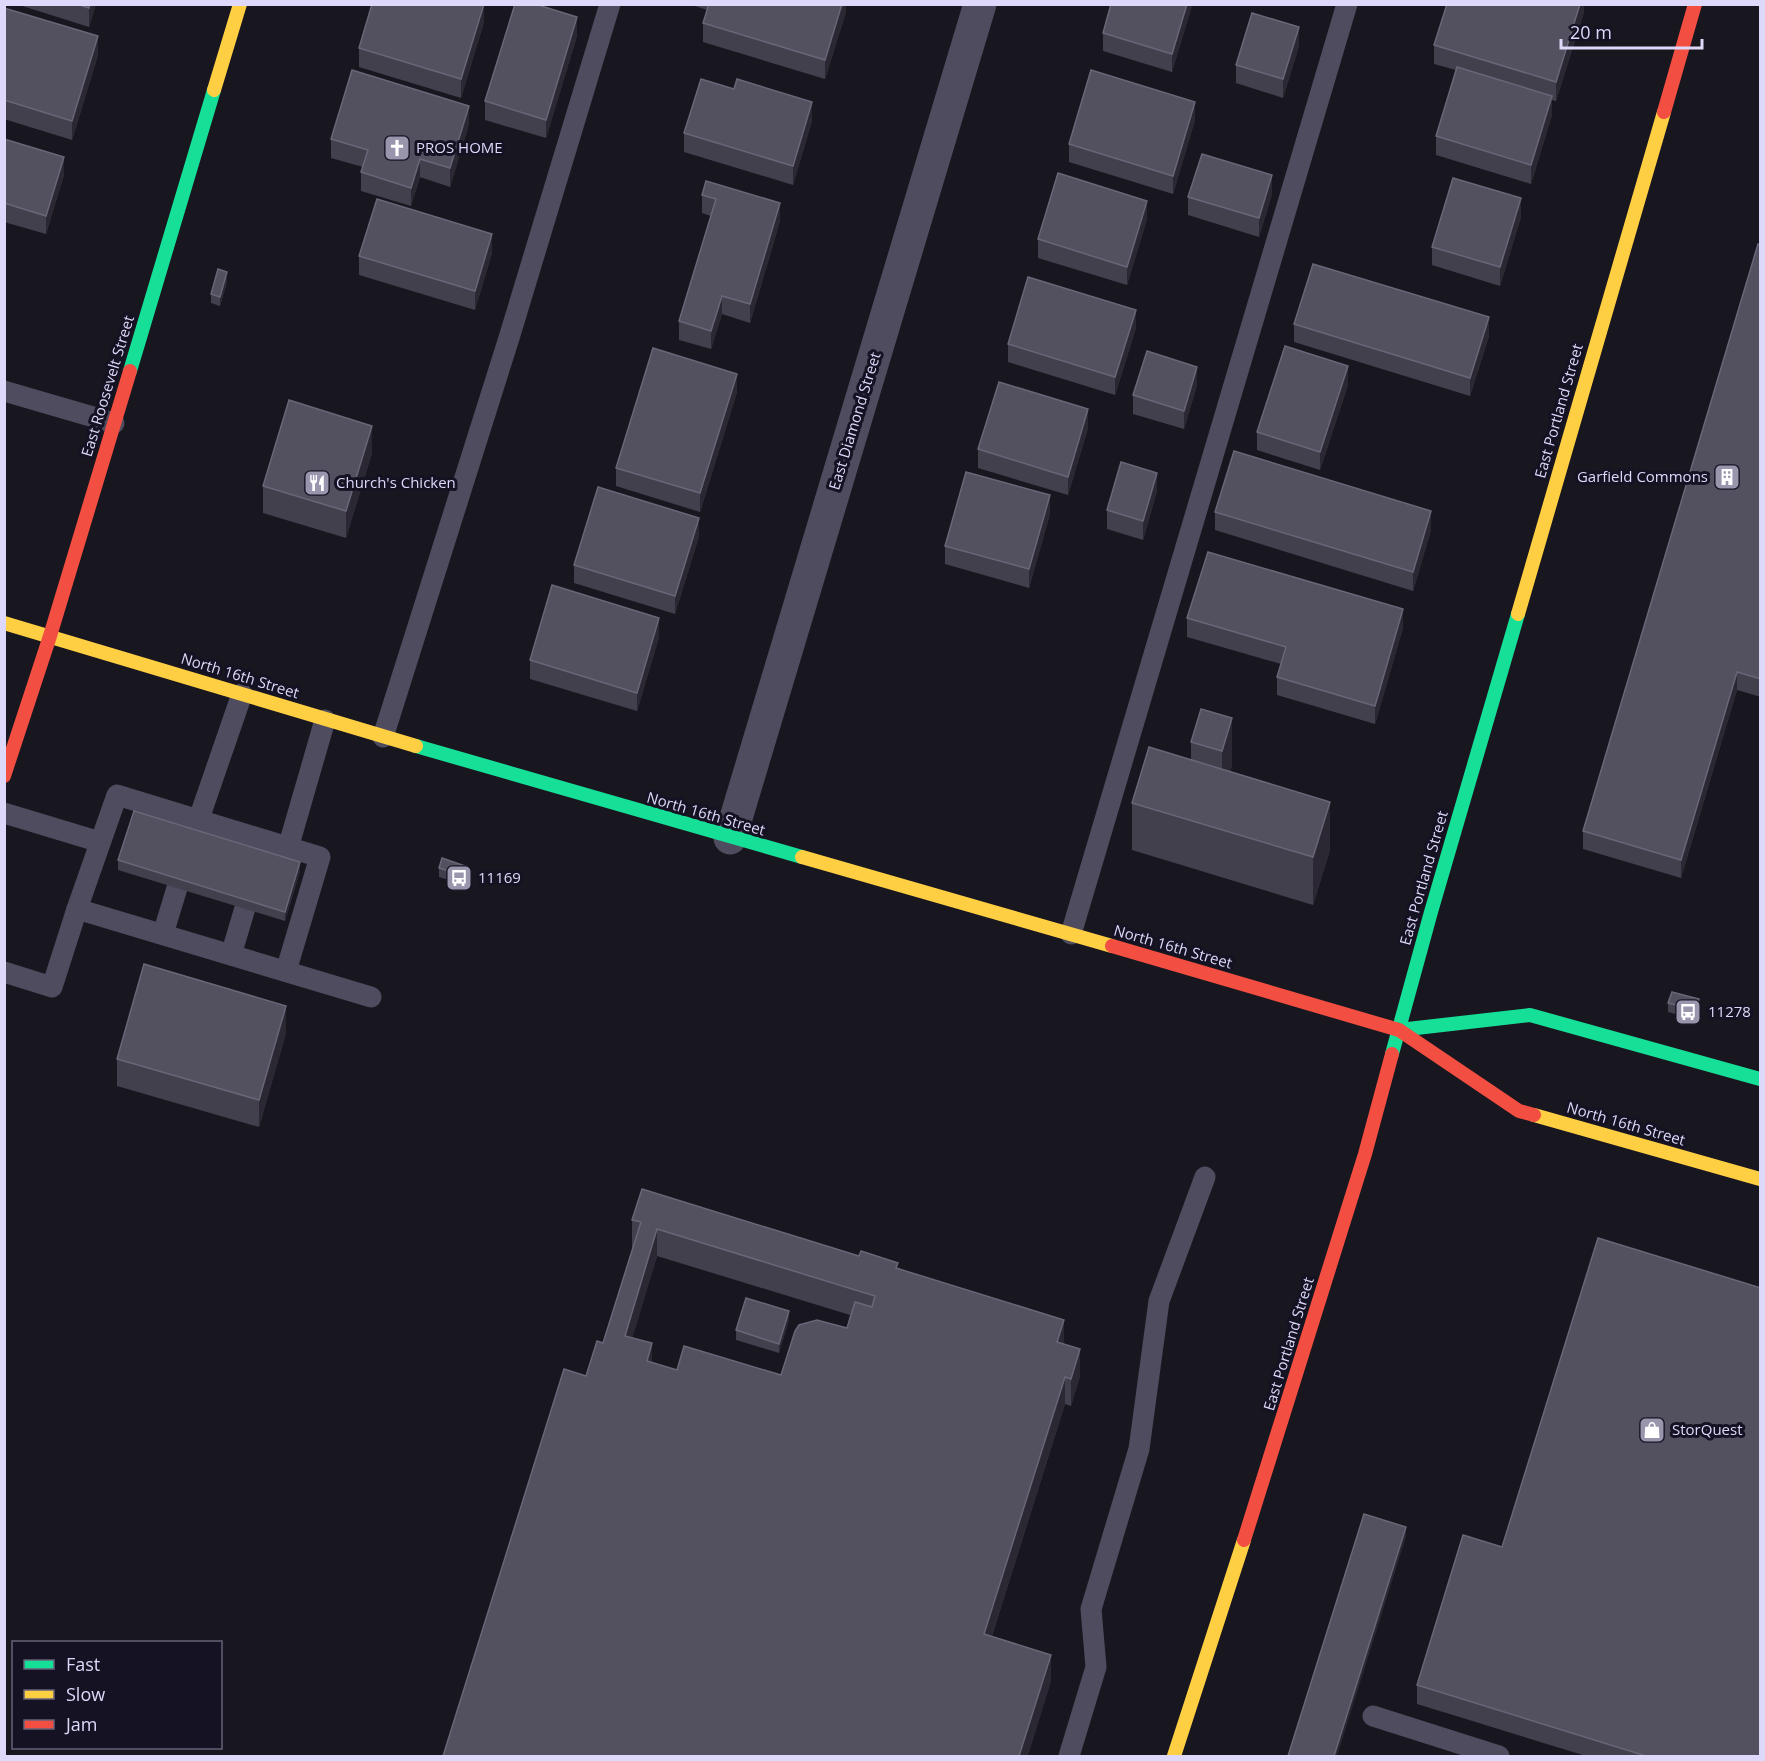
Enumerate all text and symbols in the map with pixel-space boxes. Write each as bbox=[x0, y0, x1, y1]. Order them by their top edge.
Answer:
scale bar bbox=[1561, 12, 1702, 50]
text: 20 m bbox=[1570, 20, 1612, 44]
church icon: PROS HOME bbox=[382, 133, 412, 163]
place label: PROS HOME bbox=[416, 137, 503, 157]
street label: East Roosevelt Street bbox=[76, 313, 138, 459]
street label: East Portland Street bbox=[1529, 341, 1587, 480]
street label: East Diamond Street bbox=[824, 349, 885, 492]
building icon: Garfield Commons bbox=[1712, 462, 1742, 492]
place label: Garfield Commons bbox=[1577, 466, 1708, 486]
restaurant icon: Church's Chicken bbox=[302, 468, 332, 498]
place label: Church's Chicken bbox=[336, 472, 456, 492]
street label: North 16th Street bbox=[179, 648, 302, 702]
street label: North 16th Street bbox=[645, 787, 768, 840]
street label: East Portland Street bbox=[1394, 808, 1452, 947]
bus stop icon: 11169 bbox=[444, 863, 474, 893]
place label: 11169 bbox=[478, 867, 521, 887]
street label: North 16th Street bbox=[1112, 920, 1235, 973]
bus stop icon: 11278 bbox=[1673, 997, 1703, 1027]
place label: 11278 bbox=[1708, 1001, 1751, 1021]
street label: North 16th Street bbox=[1565, 1097, 1688, 1150]
street label: East Portland Street bbox=[1258, 1274, 1318, 1413]
shop icon: StorQuest bbox=[1637, 1415, 1667, 1445]
place label: StorQuest bbox=[1672, 1419, 1743, 1439]
legend bbox=[12, 1641, 222, 1749]
text: Fast bbox=[66, 1652, 100, 1676]
text: Slow bbox=[66, 1682, 105, 1706]
text: Jam bbox=[64, 1712, 98, 1736]

